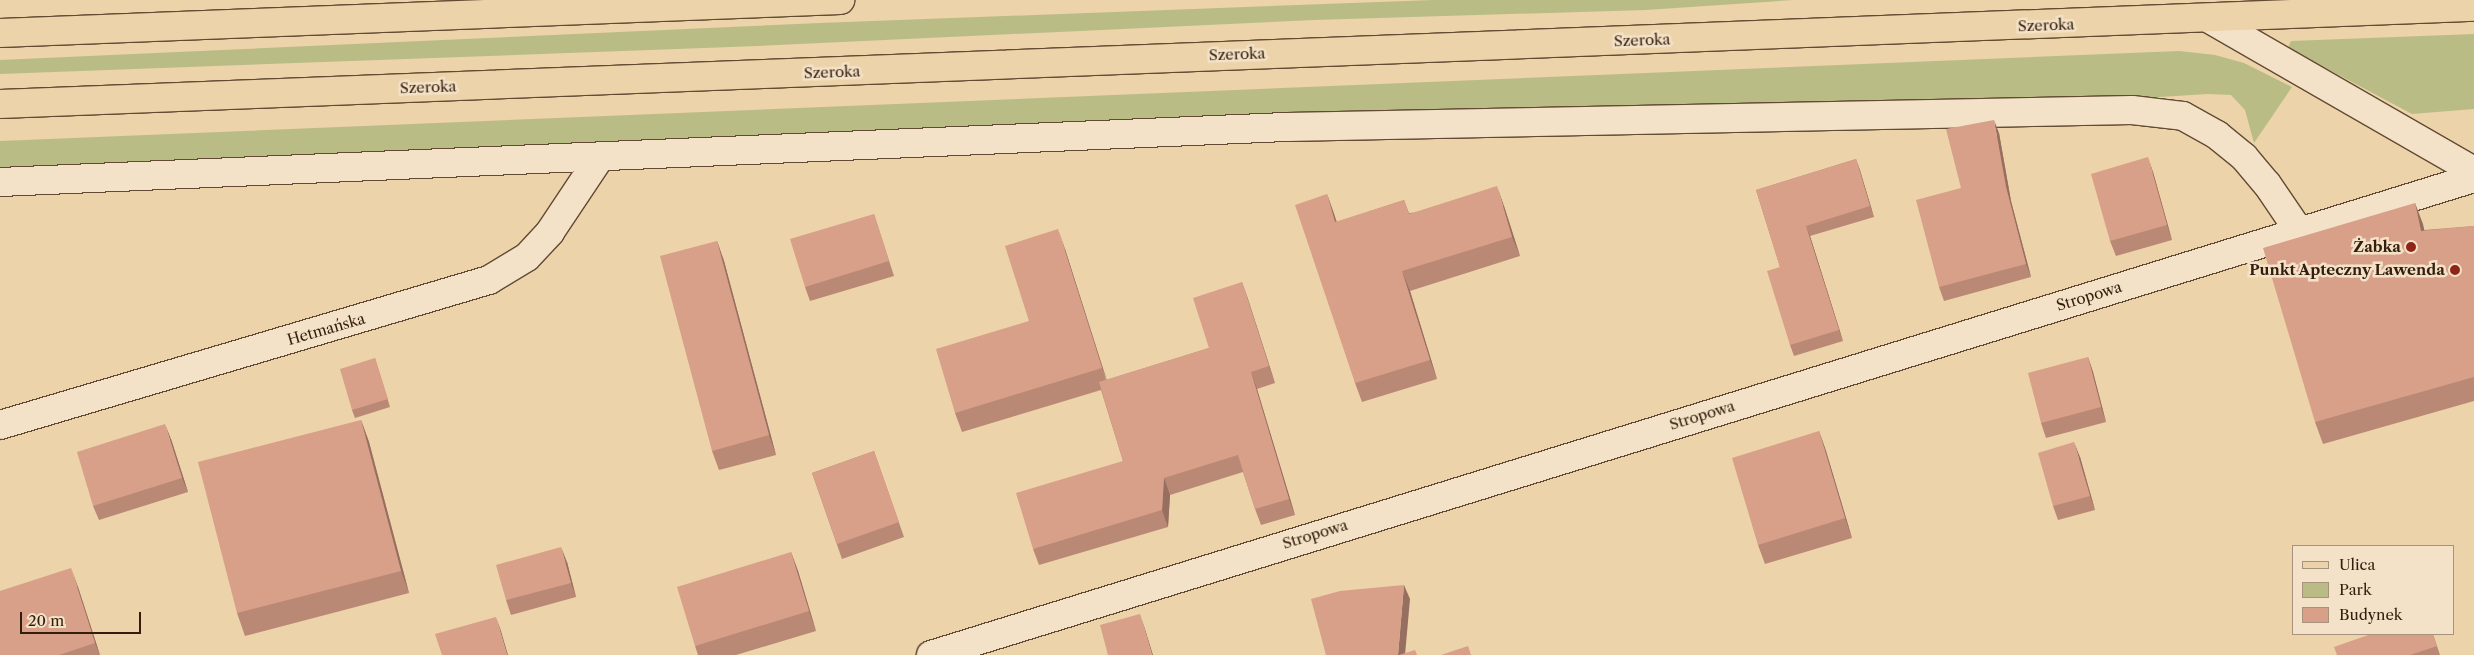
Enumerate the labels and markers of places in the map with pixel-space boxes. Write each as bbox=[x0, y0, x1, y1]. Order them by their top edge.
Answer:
place label: Żabka bbox=[2353, 238, 2401, 256]
marker: Żabka bbox=[2405, 241, 2417, 253]
place label: Punkt Apteczny Lawenda bbox=[2248, 261, 2445, 279]
marker: Punkt Apteczny Lawenda bbox=[2449, 264, 2461, 276]

